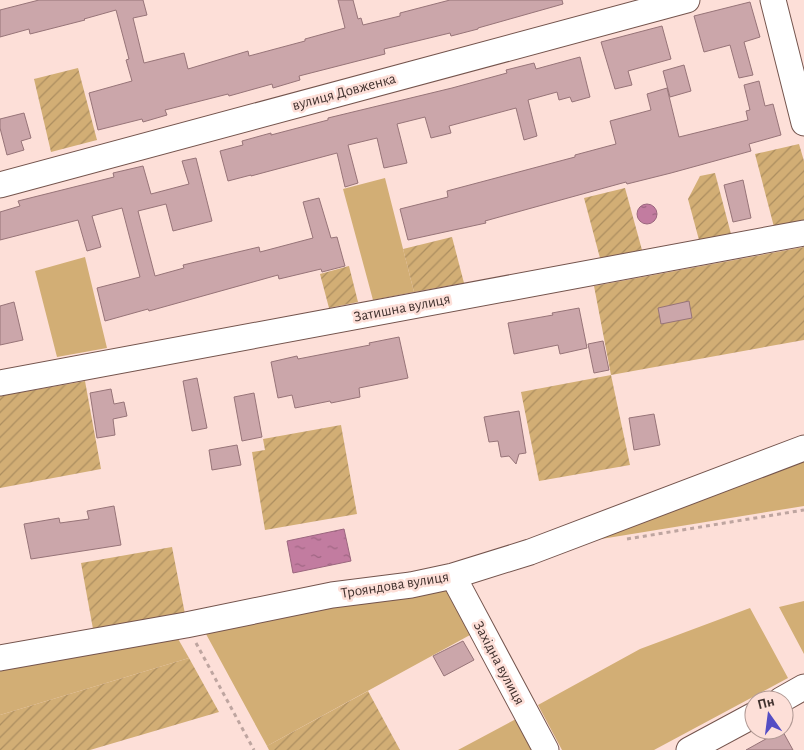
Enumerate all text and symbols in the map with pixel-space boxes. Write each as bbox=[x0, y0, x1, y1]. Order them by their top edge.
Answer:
street label: вулиця Довженка bbox=[291, 71, 398, 113]
street label: Затишна вулиця bbox=[352, 291, 452, 325]
street label: Трояндова вулиця bbox=[340, 569, 450, 601]
street label: Західна вулиця bbox=[471, 619, 527, 707]
north arrow bbox=[744, 690, 794, 740]
text: Пн bbox=[756, 694, 776, 712]

